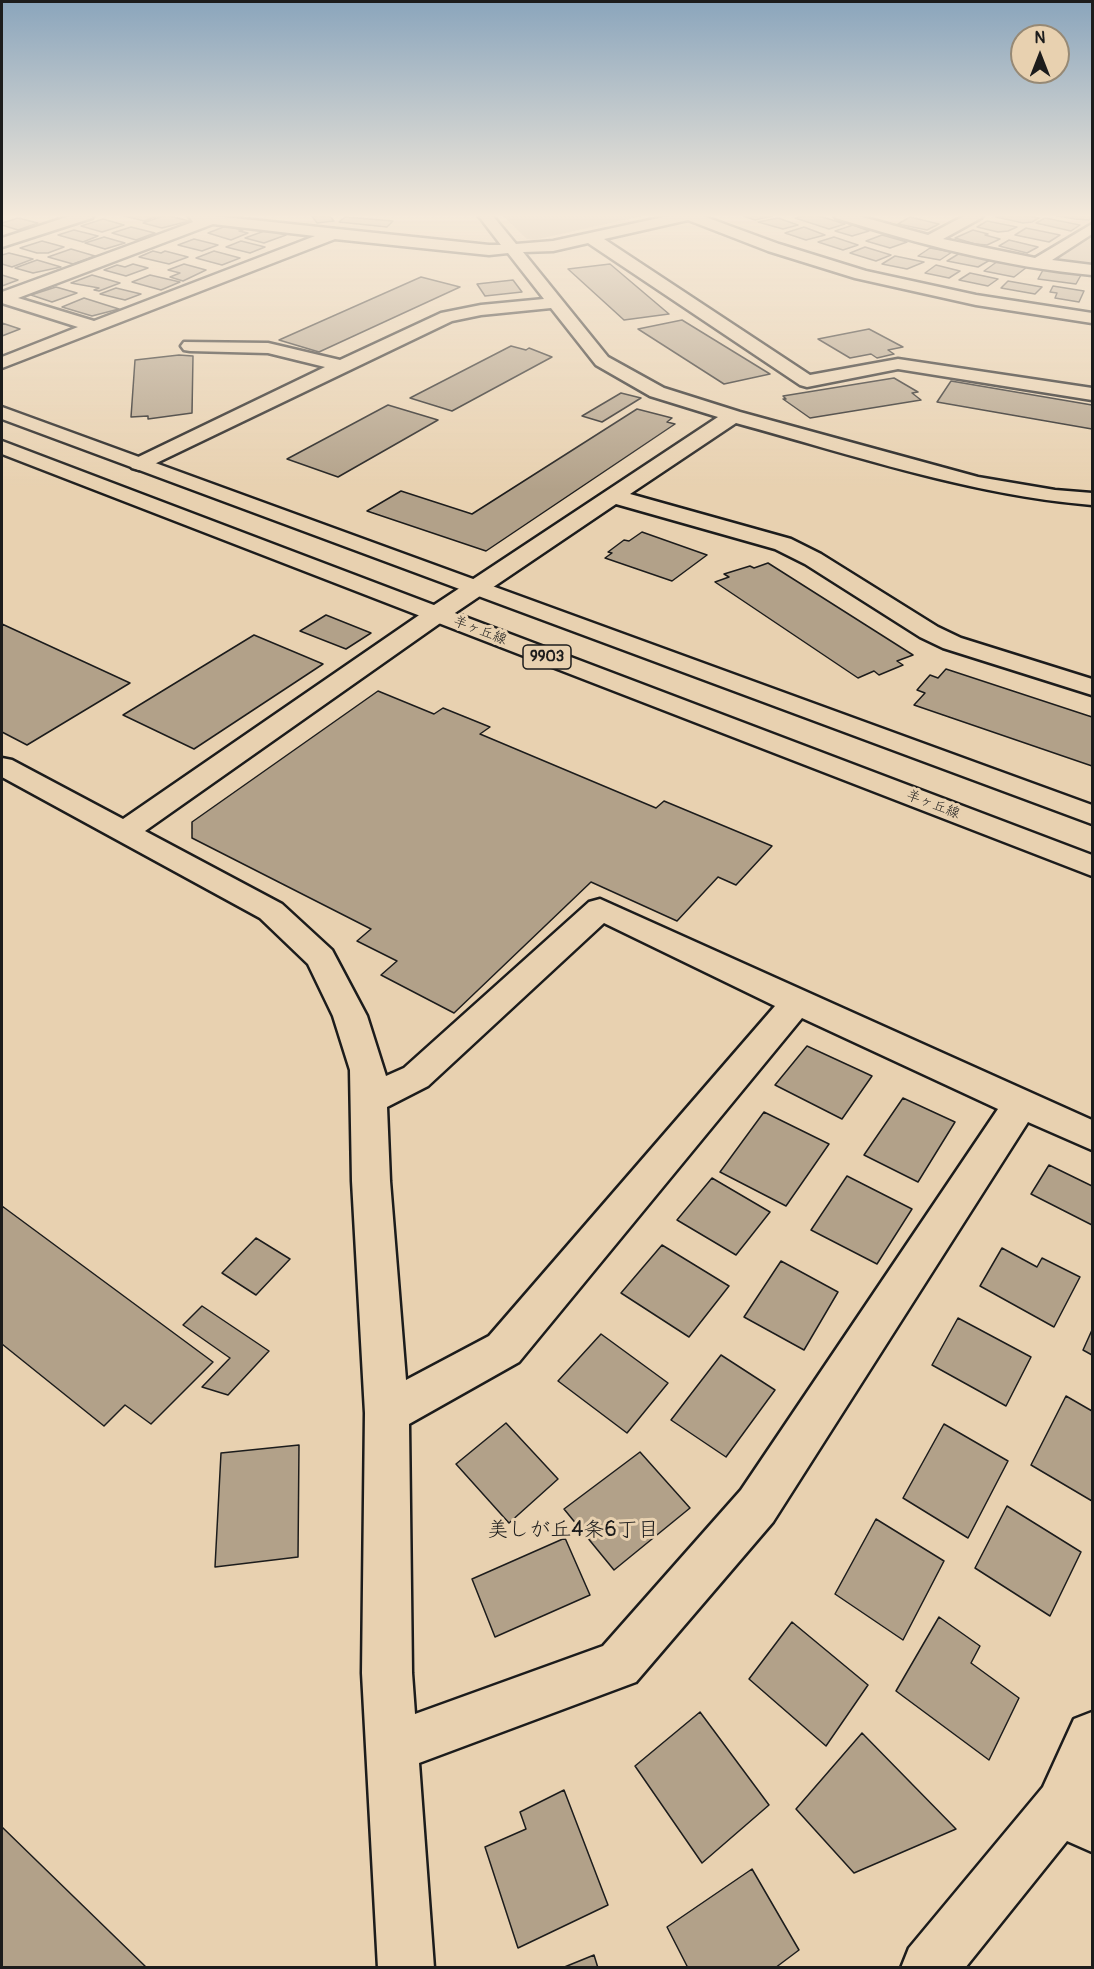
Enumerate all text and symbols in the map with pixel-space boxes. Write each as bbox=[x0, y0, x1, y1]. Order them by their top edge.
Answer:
north arrow bbox=[1010, 24, 1070, 84]
text: N bbox=[1035, 28, 1045, 48]
street label: 羊ヶ丘線 bbox=[451, 613, 509, 649]
road number: 9903 bbox=[523, 645, 571, 669]
street label: 羊ヶ丘線 bbox=[904, 787, 962, 823]
district label: 美しが丘4条6丁目 bbox=[487, 1518, 659, 1544]

